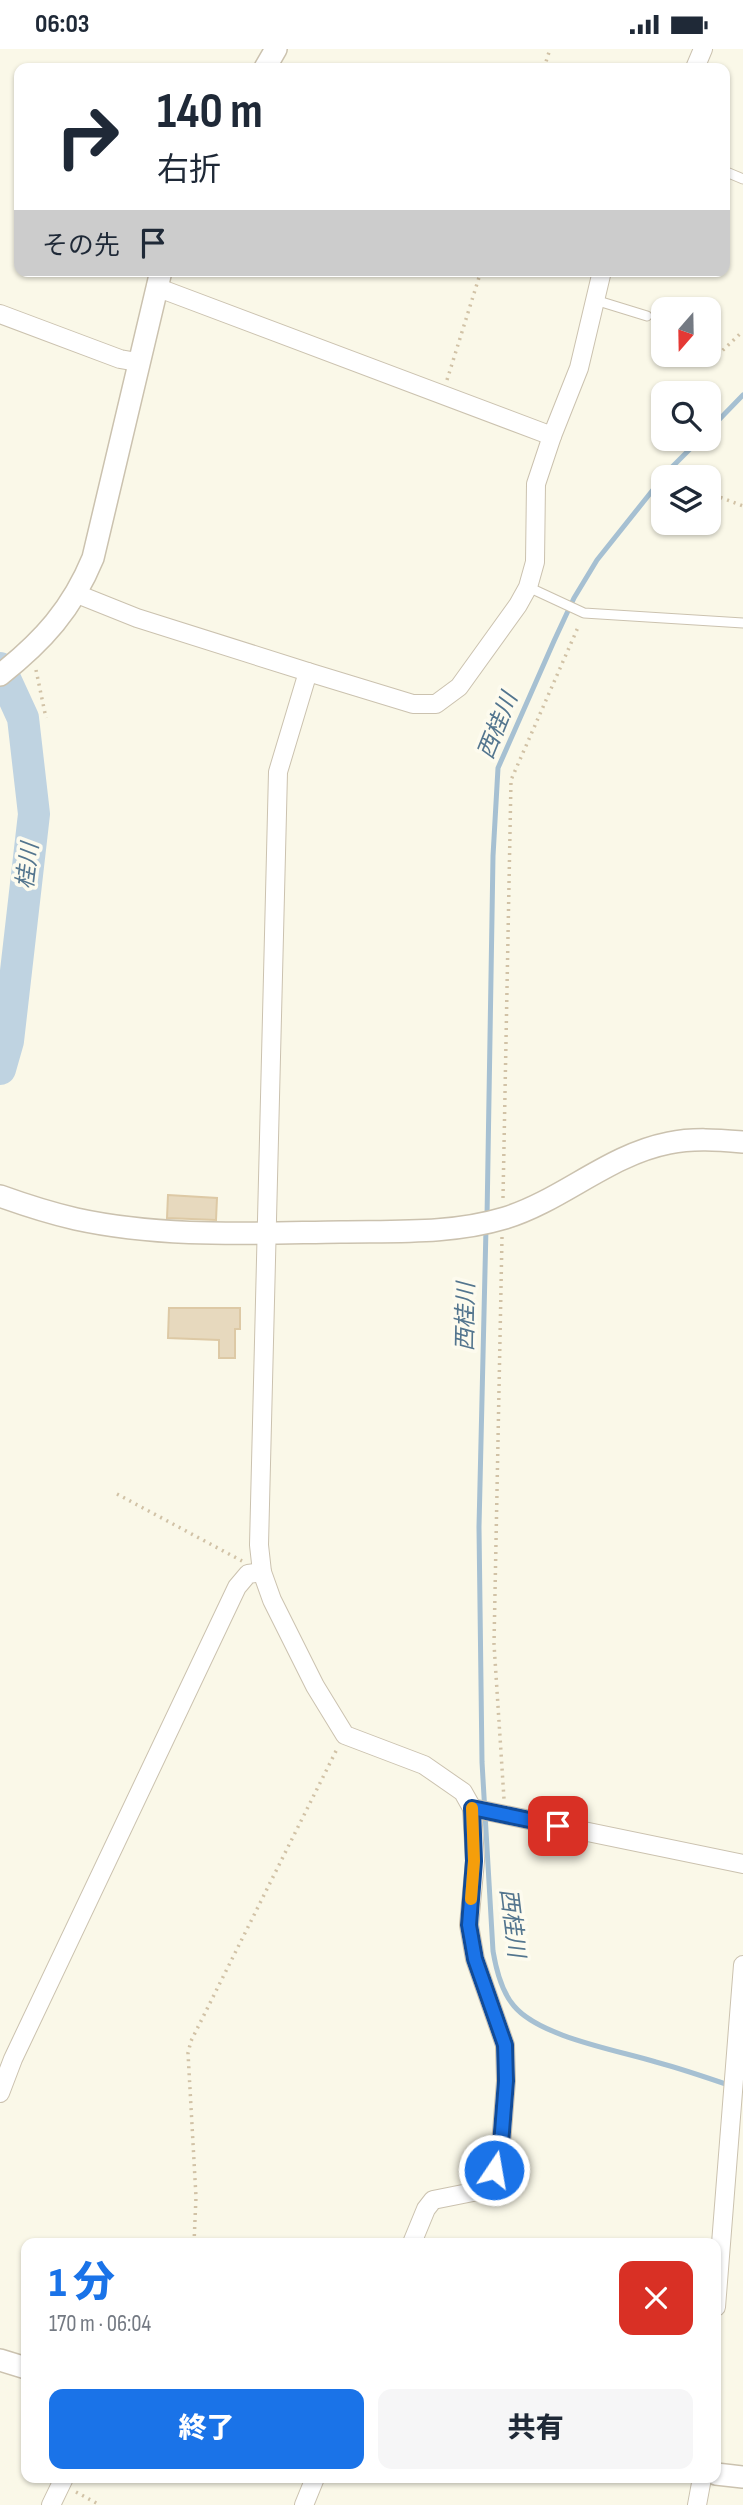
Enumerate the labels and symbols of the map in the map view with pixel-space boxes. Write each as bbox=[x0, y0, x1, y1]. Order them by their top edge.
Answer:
north arrow bbox=[651, 297, 721, 367]
water label: 西桂川 bbox=[472, 686, 525, 763]
water label: 桂川 bbox=[11, 838, 45, 891]
water label: 西桂川 bbox=[451, 1279, 481, 1352]
pin bbox=[528, 1796, 588, 1856]
water label: 西桂川 bbox=[494, 1887, 530, 1962]
position arrow bbox=[457, 2133, 531, 2207]

